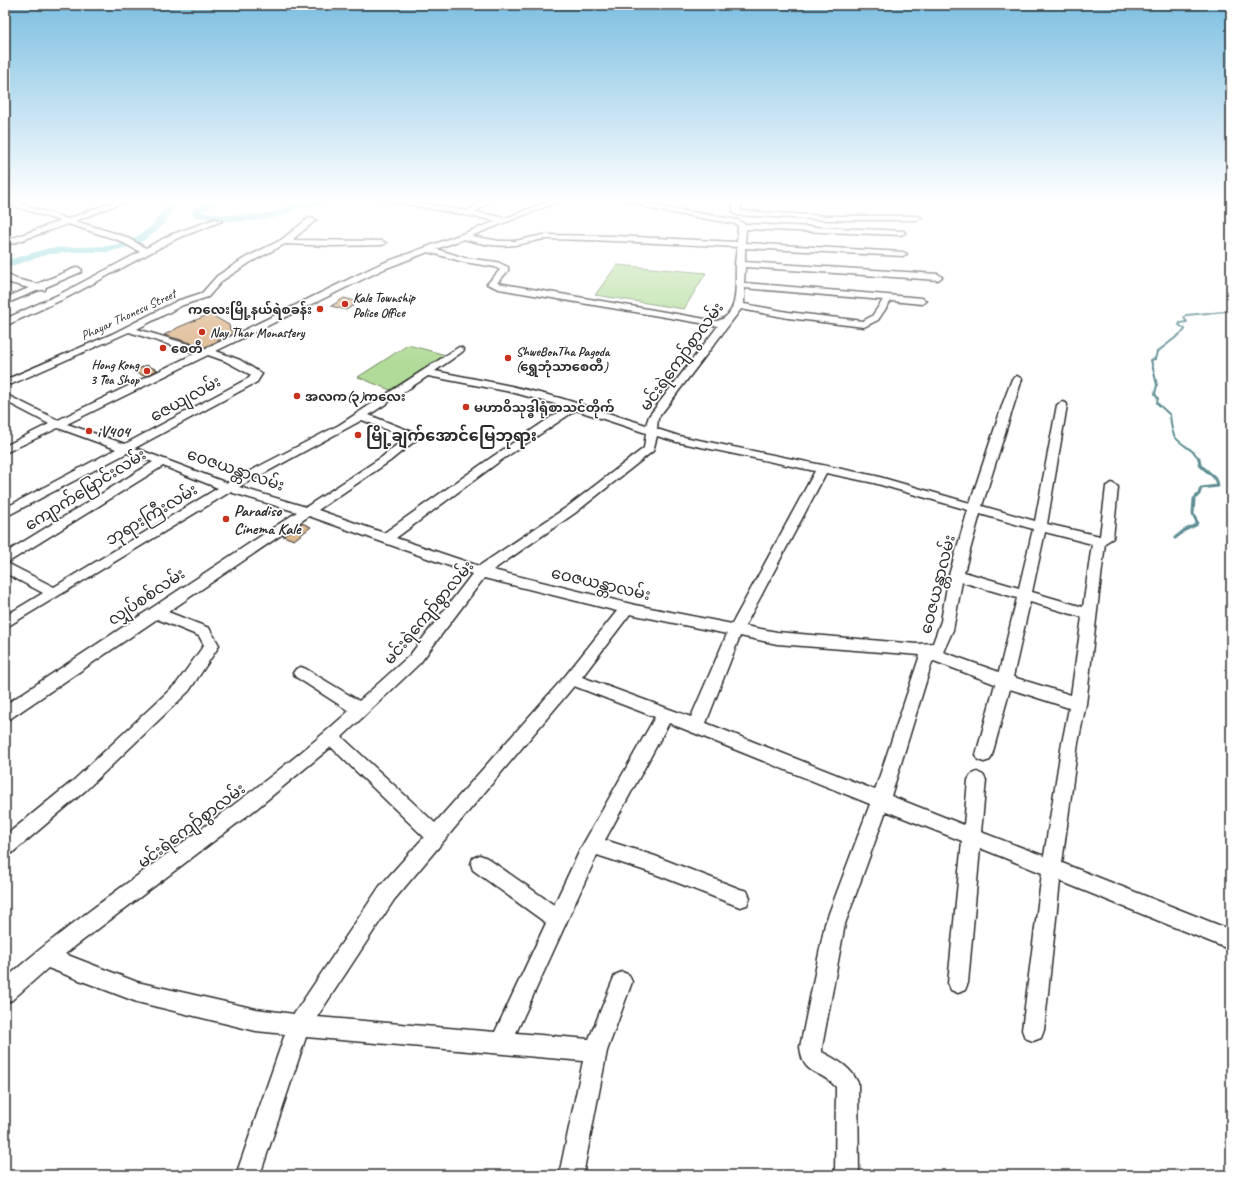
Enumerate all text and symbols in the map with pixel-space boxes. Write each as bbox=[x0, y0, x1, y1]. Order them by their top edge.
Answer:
street label: Phayar Thonesu Street bbox=[78, 285, 180, 344]
place label: Kale Township Police Office bbox=[353, 290, 416, 321]
street label: မင်းရဲကျော်စွာလမ်း bbox=[634, 297, 730, 417]
marker: Kale Township Police Office bbox=[340, 299, 350, 309]
place label: ကလေးမြို့နယ်ရဲစခန်း bbox=[188, 300, 312, 320]
marker: ကလေးမြို့နယ်ရဲစခန်း bbox=[315, 304, 325, 314]
place label: Nay Thar Monastery bbox=[210, 325, 306, 341]
marker: Nay Thar Monastery bbox=[197, 327, 207, 337]
place label: စေတီ bbox=[171, 340, 203, 357]
marker: စေတီ bbox=[158, 343, 168, 353]
place label: ShweBonTha Pagoda (ရွှေဘုံသာစေတီ) bbox=[516, 344, 611, 378]
marker: ShweBonTha Pagoda (ရွှေဘုံသာစေတီ) bbox=[503, 353, 513, 363]
place label: Hong Kong 3 Tea Shop bbox=[90, 357, 140, 388]
marker: Hong Kong 3 Tea Shop bbox=[142, 366, 152, 376]
street label: ဇေယျလမ်း bbox=[146, 370, 226, 429]
place label: အလက(၃)ကလေး bbox=[305, 389, 406, 407]
marker: အလက(၃)ကလေး bbox=[292, 391, 302, 401]
place label: မဟာဝိသုဒ္ဓါရုံစာသင်တိုက် bbox=[474, 398, 614, 419]
marker: မဟာဝိသုဒ္ဓါရုံစာသင်တိုက် bbox=[461, 402, 471, 412]
place label: iV404 bbox=[97, 422, 131, 442]
place label: မြို့ချက်အောင်မြေဘုရား bbox=[366, 424, 537, 449]
marker: iV404 bbox=[84, 426, 94, 436]
marker: မြို့ချက်အောင်မြေဘုရား bbox=[353, 430, 363, 440]
street label: ဝေဇယန္တာလမ်း bbox=[184, 442, 288, 499]
street label: ကျောက်မြောင်းလမ်း bbox=[20, 443, 151, 538]
street label: ဘုရားကြီးလမ်း bbox=[101, 478, 203, 553]
place label: Paradiso Cinema Kale bbox=[234, 501, 302, 539]
marker: Paradiso Cinema Kale bbox=[221, 514, 231, 524]
street label: ဝေဇယန္တာလမ်း bbox=[914, 532, 963, 637]
street label: မင်းရဲကျော်စွာလမ်း bbox=[378, 555, 480, 671]
street label: ဝေဇယန္တာလမ်း bbox=[548, 561, 653, 608]
street label: လျှပ်စစ်လမ်း bbox=[103, 562, 191, 632]
street label: မင်းရဲကျော်စွာလမ်း bbox=[133, 777, 251, 875]

